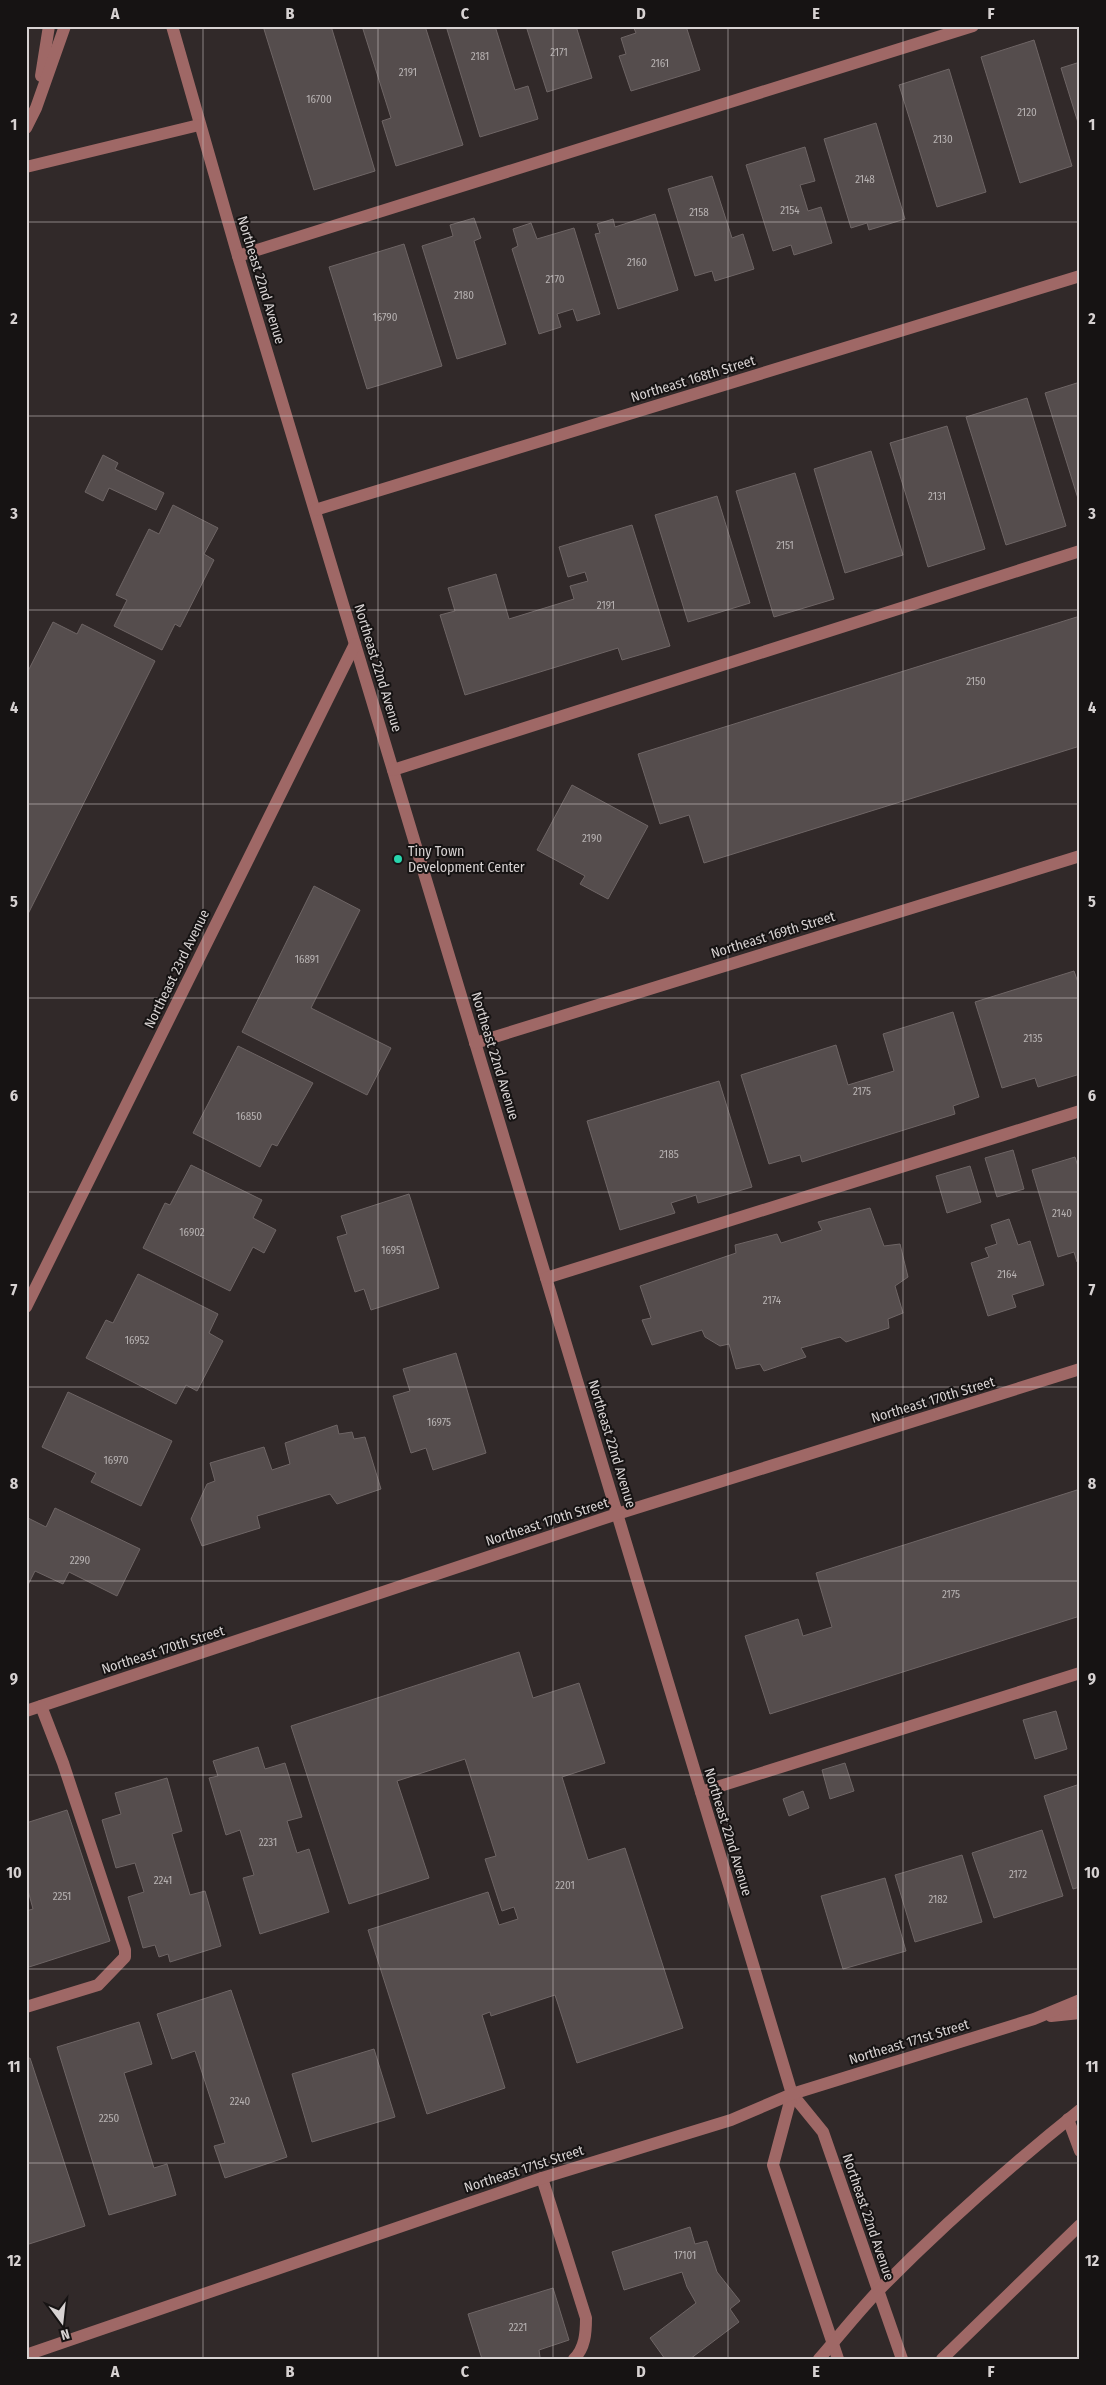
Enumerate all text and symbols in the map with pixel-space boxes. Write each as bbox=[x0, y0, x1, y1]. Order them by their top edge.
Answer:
text: A bbox=[110, 4, 120, 23]
text: B bbox=[286, 4, 295, 23]
text: C bbox=[461, 4, 470, 23]
text: D bbox=[636, 4, 646, 23]
text: E bbox=[812, 4, 820, 23]
text: F bbox=[987, 4, 995, 23]
house number: 2171 bbox=[550, 46, 568, 59]
house number: 2181 bbox=[471, 50, 489, 63]
house number: 2161 bbox=[651, 57, 669, 70]
house number: 2191 bbox=[399, 66, 417, 79]
house number: 16700 bbox=[306, 93, 332, 106]
house number: 2120 bbox=[1017, 106, 1037, 119]
text: 1 bbox=[11, 115, 17, 134]
text: 1 bbox=[1089, 115, 1095, 134]
house number: 2130 bbox=[933, 133, 953, 146]
house number: 2148 bbox=[855, 173, 875, 186]
house number: 2154 bbox=[780, 204, 800, 217]
house number: 2158 bbox=[689, 206, 709, 219]
street label: Northeast 22nd Avenue bbox=[233, 214, 289, 346]
house number: 2160 bbox=[627, 256, 647, 269]
house number: 2170 bbox=[546, 273, 565, 286]
house number: 2180 bbox=[454, 289, 474, 302]
text: 2 bbox=[9, 309, 18, 328]
text: 2 bbox=[1087, 309, 1096, 328]
house number: 16790 bbox=[373, 311, 398, 324]
street label: Northeast 168th Street bbox=[629, 352, 758, 406]
house number: 2131 bbox=[928, 490, 946, 503]
text: 3 bbox=[9, 504, 18, 523]
text: 3 bbox=[1087, 504, 1096, 523]
house number: 2151 bbox=[776, 539, 794, 552]
house number: 2191 bbox=[597, 599, 615, 612]
street label: Northeast 22nd Avenue bbox=[350, 602, 406, 734]
house number: 2150 bbox=[966, 675, 986, 688]
text: 4 bbox=[10, 698, 18, 717]
text: 4 bbox=[1088, 698, 1096, 717]
house number: 2190 bbox=[582, 832, 602, 845]
place label: Tiny Town Development Center bbox=[408, 843, 525, 876]
marker: Tiny Town Development Center bbox=[392, 853, 404, 865]
text: 5 bbox=[10, 892, 18, 911]
text: 5 bbox=[1088, 892, 1096, 911]
street label: Northeast 23rd Avenue bbox=[141, 907, 213, 1031]
street label: Northeast 169th Street bbox=[709, 908, 837, 962]
house number: 16891 bbox=[295, 953, 319, 966]
street label: Northeast 22nd Avenue bbox=[467, 990, 523, 1122]
house number: 2135 bbox=[1024, 1032, 1042, 1045]
house number: 2175 bbox=[853, 1085, 871, 1098]
text: 6 bbox=[10, 1086, 18, 1105]
text: 6 bbox=[1088, 1086, 1096, 1105]
house number: 16850 bbox=[236, 1110, 262, 1123]
house number: 2185 bbox=[659, 1148, 679, 1161]
house number: 2140 bbox=[1052, 1207, 1072, 1220]
house number: 16902 bbox=[179, 1226, 205, 1239]
house number: 16951 bbox=[381, 1244, 405, 1257]
house number: 2164 bbox=[997, 1268, 1018, 1281]
text: 7 bbox=[11, 1280, 18, 1299]
text: 7 bbox=[1089, 1280, 1096, 1299]
house number: 2174 bbox=[763, 1294, 782, 1307]
house number: 16952 bbox=[125, 1334, 150, 1347]
street label: Northeast 170th Street bbox=[869, 1373, 997, 1427]
street label: Northeast 22nd Avenue bbox=[584, 1378, 640, 1510]
house number: 16975 bbox=[427, 1416, 451, 1429]
house number: 16970 bbox=[104, 1454, 129, 1467]
text: 8 bbox=[10, 1474, 19, 1493]
text: 8 bbox=[1088, 1474, 1097, 1493]
street label: Northeast 170th Street bbox=[483, 1494, 611, 1550]
house number: 2290 bbox=[70, 1554, 91, 1567]
house number: 2175 bbox=[942, 1588, 960, 1601]
street label: Northeast 170th Street bbox=[99, 1622, 227, 1678]
text: 9 bbox=[10, 1669, 18, 1688]
text: 9 bbox=[1088, 1669, 1096, 1688]
street label: Northeast 22nd Avenue bbox=[700, 1766, 756, 1898]
house number: 2231 bbox=[259, 1836, 277, 1849]
text: 10 bbox=[6, 1863, 22, 1882]
text: 10 bbox=[1084, 1863, 1100, 1882]
house number: 2172 bbox=[1009, 1868, 1027, 1881]
house number: 2241 bbox=[154, 1874, 172, 1887]
house number: 2201 bbox=[555, 1879, 575, 1892]
house number: 2251 bbox=[53, 1890, 71, 1903]
house number: 2182 bbox=[928, 1893, 948, 1906]
street label: Northeast 171st Street bbox=[847, 2016, 972, 2068]
text: 11 bbox=[7, 2057, 21, 2076]
text: 11 bbox=[1085, 2057, 1099, 2076]
house number: 2240 bbox=[230, 2095, 251, 2108]
house number: 2250 bbox=[99, 2112, 120, 2125]
street label: Northeast 171st Street bbox=[462, 2142, 586, 2196]
street label: Northeast 22nd Avenue bbox=[838, 2151, 898, 2283]
house number: 17101 bbox=[674, 2249, 696, 2262]
text: 12 bbox=[7, 2251, 22, 2270]
text: 12 bbox=[1085, 2251, 1100, 2270]
north arrow bbox=[38, 2298, 88, 2348]
house number: 2221 bbox=[509, 2321, 527, 2334]
text: N bbox=[59, 2325, 71, 2343]
text: A bbox=[110, 2362, 120, 2381]
text: B bbox=[286, 2362, 295, 2381]
text: C bbox=[461, 2362, 470, 2381]
text: D bbox=[636, 2362, 646, 2381]
text: E bbox=[812, 2362, 820, 2381]
text: F bbox=[987, 2362, 995, 2381]

